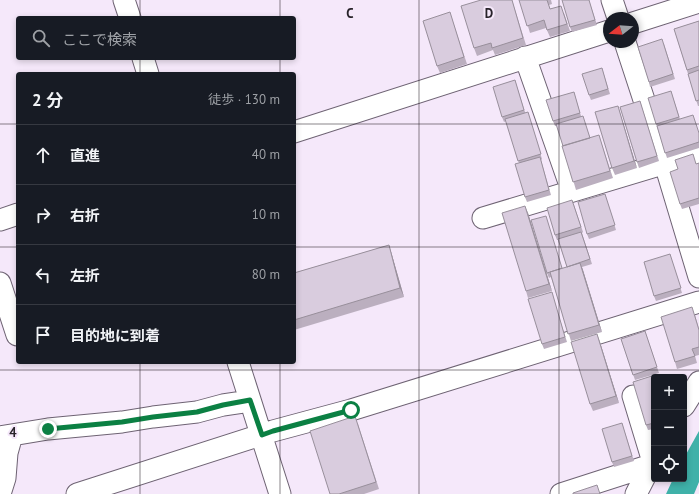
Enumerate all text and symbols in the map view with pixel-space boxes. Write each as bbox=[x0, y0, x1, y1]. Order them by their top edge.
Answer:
text: C bbox=[346, 5, 354, 22]
text: D bbox=[485, 5, 493, 22]
north arrow bbox=[603, 12, 639, 48]
search box bbox=[16, 16, 296, 60]
icon: search bbox=[30, 27, 52, 49]
text: ここで検索 bbox=[62, 30, 137, 49]
text: 2 分 bbox=[32, 89, 63, 111]
text: 徒歩 · 130 m bbox=[208, 91, 280, 108]
icon: ahead bbox=[32, 144, 54, 166]
text: 直進 bbox=[70, 146, 100, 165]
text: 40 m bbox=[252, 146, 280, 163]
icon: right bbox=[32, 204, 54, 226]
text: 右折 bbox=[70, 206, 100, 225]
text: 10 m bbox=[252, 206, 280, 223]
icon: left bbox=[32, 264, 54, 286]
text: 左折 bbox=[70, 266, 100, 285]
text: 80 m bbox=[252, 266, 280, 283]
icon: arrive bbox=[32, 324, 54, 346]
text: 目的地に到着 bbox=[70, 326, 160, 345]
map controls bbox=[651, 374, 687, 482]
button: + bbox=[651, 374, 687, 410]
route start bbox=[342, 401, 360, 419]
button: − bbox=[651, 410, 687, 446]
route end bbox=[39, 420, 57, 438]
text: 4 bbox=[9, 424, 17, 441]
button: locate bbox=[651, 446, 687, 482]

